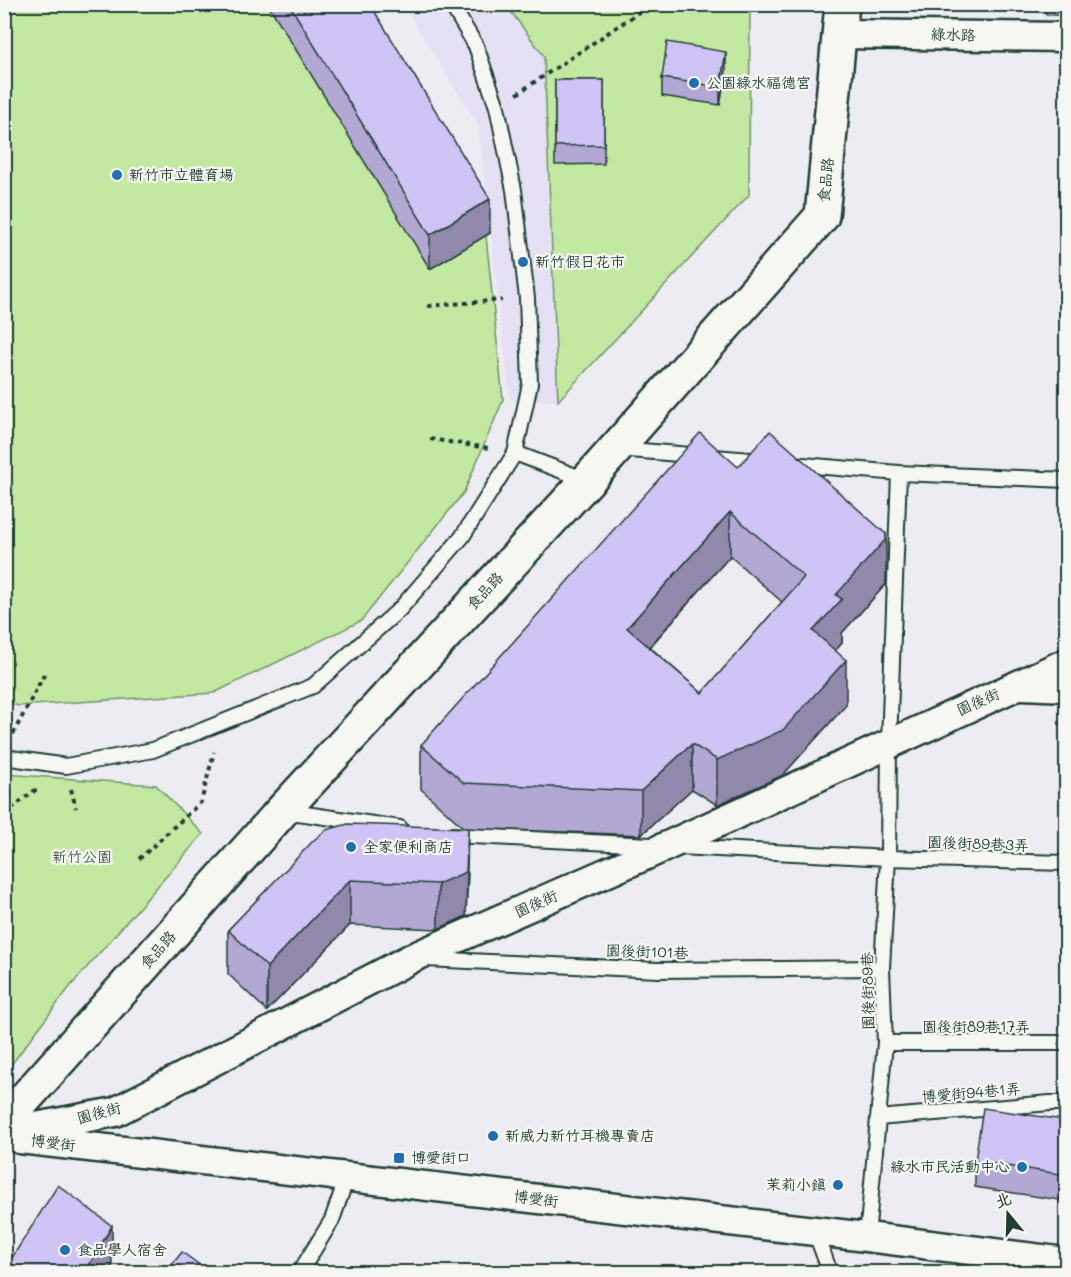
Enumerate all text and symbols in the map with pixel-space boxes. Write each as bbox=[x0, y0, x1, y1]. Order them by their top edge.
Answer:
street label: 綠水路 bbox=[930, 24, 976, 44]
place label: 公園綠水福德宮 bbox=[706, 72, 811, 92]
marker: 公園綠水福德宮 bbox=[687, 76, 701, 90]
street label: 食品路 bbox=[813, 156, 837, 203]
place label: 新竹市立體育場 bbox=[129, 164, 234, 184]
marker: 新竹市立體育場 bbox=[110, 168, 124, 182]
place label: 新竹假日花市 bbox=[535, 251, 625, 271]
marker: 新竹假日花市 bbox=[516, 255, 530, 269]
street label: 食品路 bbox=[462, 567, 507, 614]
street label: 園後街 bbox=[953, 683, 1002, 719]
street label: 園後街89巷3弄 bbox=[927, 831, 1029, 855]
place label: 全家便利商店 bbox=[363, 836, 453, 856]
marker: 全家便利商店 bbox=[344, 840, 358, 854]
park label: 新竹公園 bbox=[52, 846, 112, 866]
street label: 園後街 bbox=[511, 885, 560, 921]
street label: 食品路 bbox=[135, 926, 180, 973]
street label: 園後街101巷 bbox=[605, 940, 689, 962]
street label: 園後街89巷 bbox=[856, 952, 878, 1030]
street label: 園後街89巷17弄 bbox=[922, 1016, 1030, 1036]
street label: 博愛街94巷1弄 bbox=[921, 1078, 1021, 1106]
street label: 園後街 bbox=[74, 1097, 123, 1128]
place label: 新威力新竹耳機專賣店 bbox=[505, 1125, 655, 1145]
street label: 博愛街 bbox=[30, 1129, 77, 1155]
marker: 新威力新竹耳機專賣店 bbox=[486, 1129, 500, 1143]
place label: 博愛街口 bbox=[411, 1147, 471, 1167]
marker: 博愛街口 bbox=[392, 1151, 406, 1165]
place label: 綠水市民活動中心 bbox=[890, 1156, 1010, 1176]
marker: 綠水市民活動中心 bbox=[1015, 1160, 1029, 1174]
place label: 茉莉小鎮 bbox=[766, 1174, 826, 1194]
marker: 茉莉小鎮 bbox=[831, 1178, 845, 1192]
north arrow bbox=[978, 1184, 1038, 1244]
street label: 博愛街 bbox=[513, 1185, 560, 1211]
text: 北 bbox=[992, 1187, 1014, 1212]
place label: 食品學人宿舍 bbox=[77, 1239, 167, 1259]
marker: 食品學人宿舍 bbox=[58, 1243, 72, 1257]

